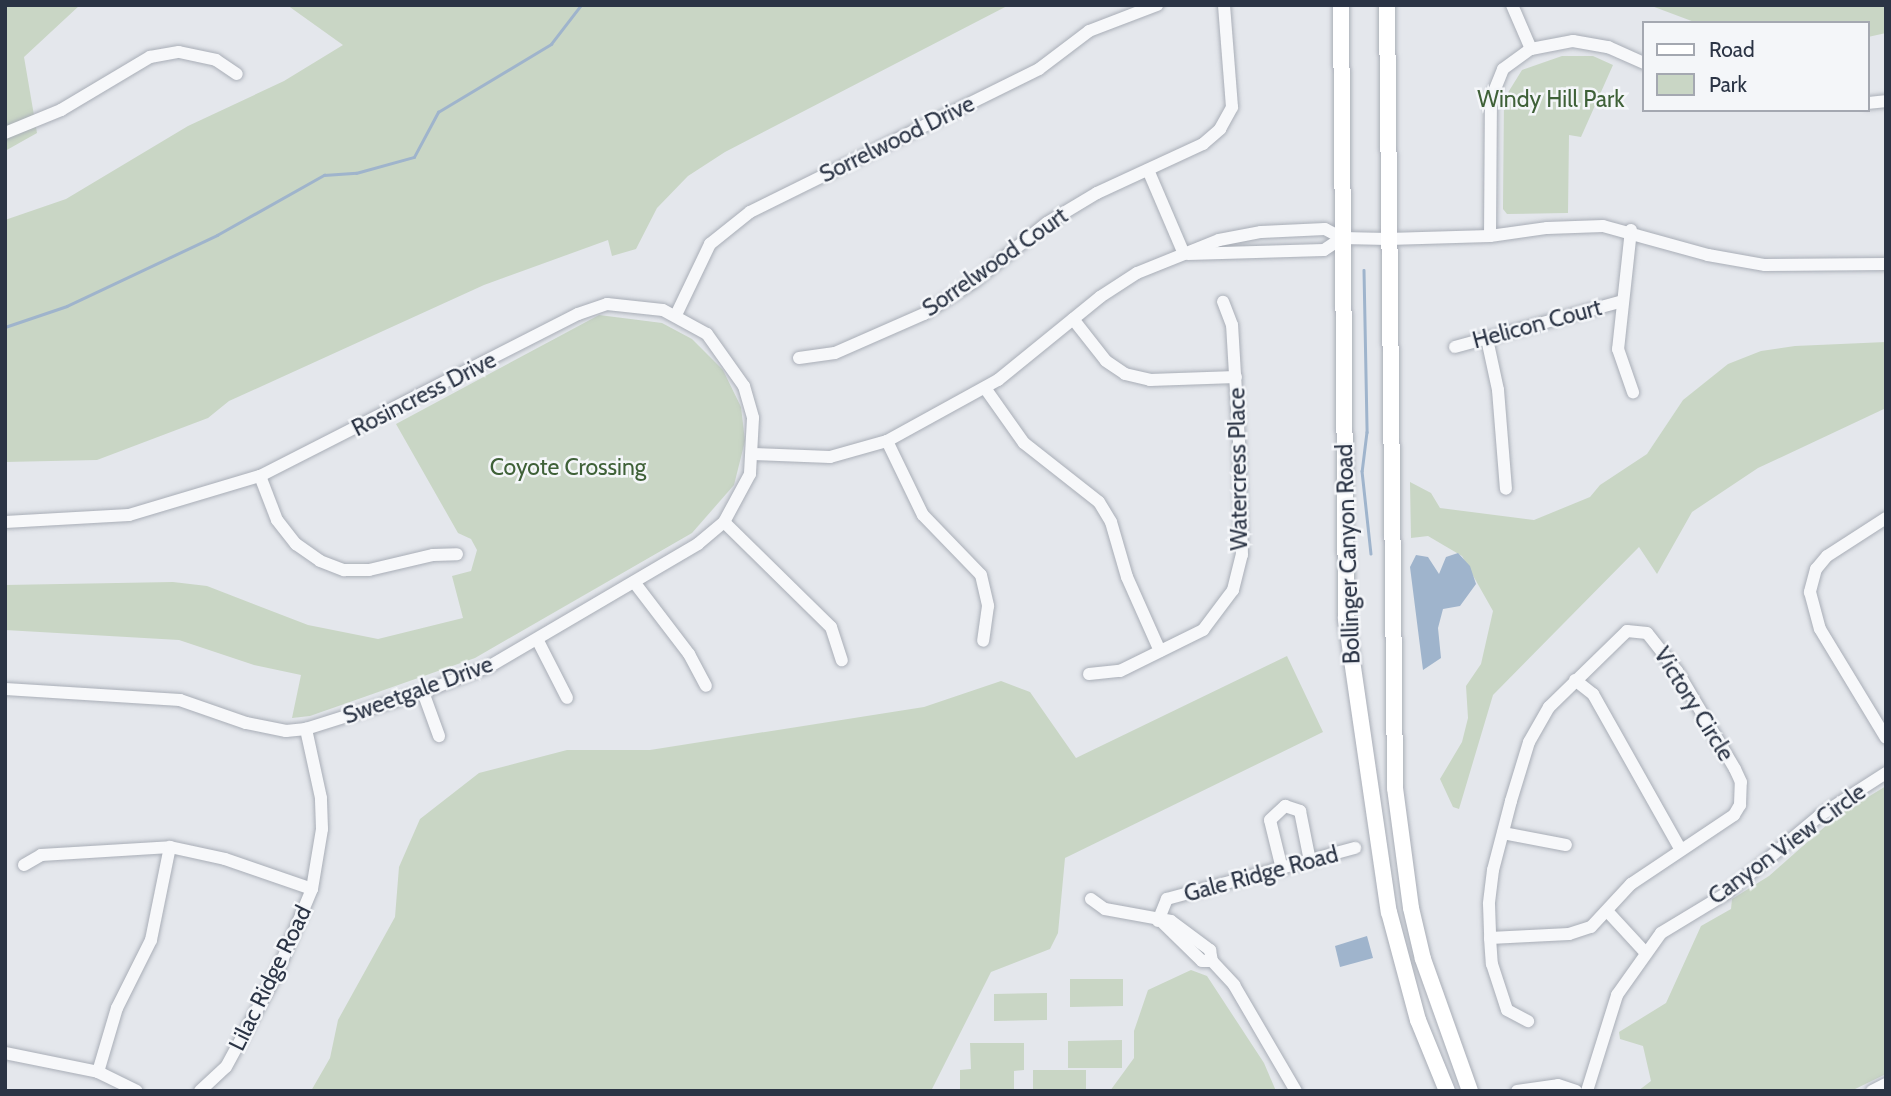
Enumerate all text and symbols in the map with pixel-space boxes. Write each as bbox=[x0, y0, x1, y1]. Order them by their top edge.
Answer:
legend bbox=[1643, 21, 1870, 112]
text: Road bbox=[1709, 37, 1755, 62]
text: Park bbox=[1709, 72, 1747, 97]
park label: Windy Hill Park bbox=[1477, 85, 1625, 113]
street label: Sorrelwood Drive bbox=[815, 90, 979, 188]
street label: Sorrelwood Court bbox=[917, 202, 1073, 322]
street label: Helicon Court bbox=[1469, 294, 1605, 354]
street label: Rosincress Drive bbox=[347, 346, 501, 442]
street label: Watercress Place bbox=[1223, 387, 1253, 551]
street label: Bollinger Canyon Road bbox=[1330, 443, 1366, 665]
park label: Coyote Crossing bbox=[490, 453, 646, 481]
street label: Victory Circle bbox=[1648, 642, 1740, 766]
street label: Sweetgale Drive bbox=[339, 650, 497, 730]
street label: Canyon View Circle bbox=[1703, 778, 1871, 910]
street label: Gale Ridge Road bbox=[1181, 840, 1341, 908]
street label: Lilac Ridge Road bbox=[223, 901, 317, 1055]

